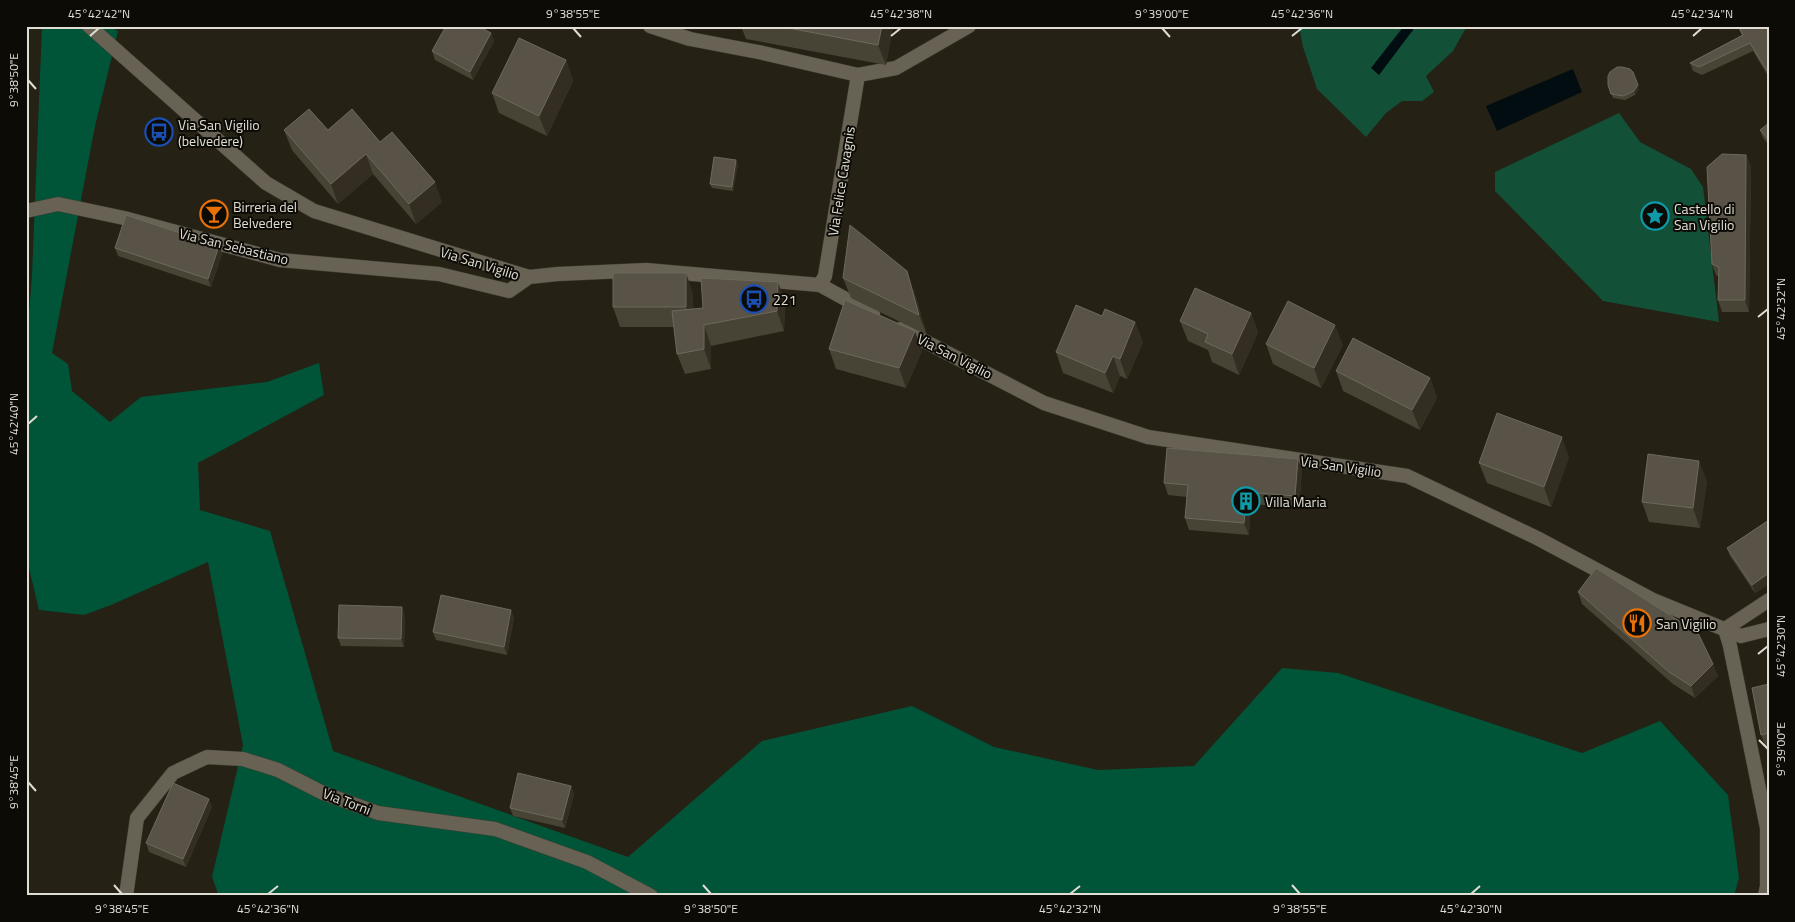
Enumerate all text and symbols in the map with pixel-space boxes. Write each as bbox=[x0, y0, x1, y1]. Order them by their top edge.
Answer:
text: 45°42'42"N bbox=[68, 4, 130, 23]
text: 9°38'55"E bbox=[546, 4, 600, 23]
text: 45°42'38"N bbox=[870, 4, 932, 23]
text: 9°39'00"E bbox=[1135, 4, 1189, 23]
text: 45°42'36"N bbox=[1271, 4, 1333, 23]
text: 45°42'34"N bbox=[1671, 4, 1733, 23]
text: 9°38'50"E bbox=[4, 53, 23, 107]
place label: Via San Vigilio (belvedere) bbox=[178, 114, 260, 151]
bus stop icon: Via San Vigilio (belvedere) bbox=[144, 117, 174, 147]
street label: Via Felice Cavagnis bbox=[822, 125, 860, 237]
place label: Birreria del Belvedere bbox=[233, 196, 297, 233]
place label: Castello di San Vigilio bbox=[1674, 198, 1735, 235]
bar icon: Birreria del Belvedere bbox=[199, 199, 229, 229]
place icon: Castello di San Vigilio bbox=[1640, 201, 1670, 231]
street label: Via San Sebastiano bbox=[177, 222, 291, 270]
street label: Via San Vigilio bbox=[438, 241, 522, 285]
text: 45°42'32"N bbox=[1771, 278, 1790, 340]
bus stop icon: 221 bbox=[739, 284, 769, 314]
place label: 221 bbox=[773, 289, 797, 310]
street label: Via San Vigilio bbox=[914, 328, 996, 384]
text: 45°42'40"N bbox=[4, 393, 23, 455]
street label: Via San Vigilio bbox=[1299, 450, 1383, 482]
building icon: Villa Maria bbox=[1231, 486, 1261, 516]
place label: Villa Maria bbox=[1265, 491, 1326, 512]
restaurant icon: San Vigilio bbox=[1622, 608, 1652, 638]
place label: San Vigilio bbox=[1656, 613, 1716, 634]
text: 45°42'30"N bbox=[1771, 615, 1790, 677]
text: 9°39'00"E bbox=[1771, 722, 1790, 776]
text: 9°38'45"E bbox=[4, 755, 23, 809]
street label: Via Torni bbox=[320, 782, 374, 820]
text: 9°38'45"E bbox=[95, 899, 149, 918]
text: 45°42'36"N bbox=[237, 899, 299, 918]
text: 9°38'50"E bbox=[684, 899, 738, 918]
text: 45°42'32"N bbox=[1039, 899, 1101, 918]
text: 9°38'55"E bbox=[1273, 899, 1327, 918]
text: 45°42'30"N bbox=[1440, 899, 1502, 918]

